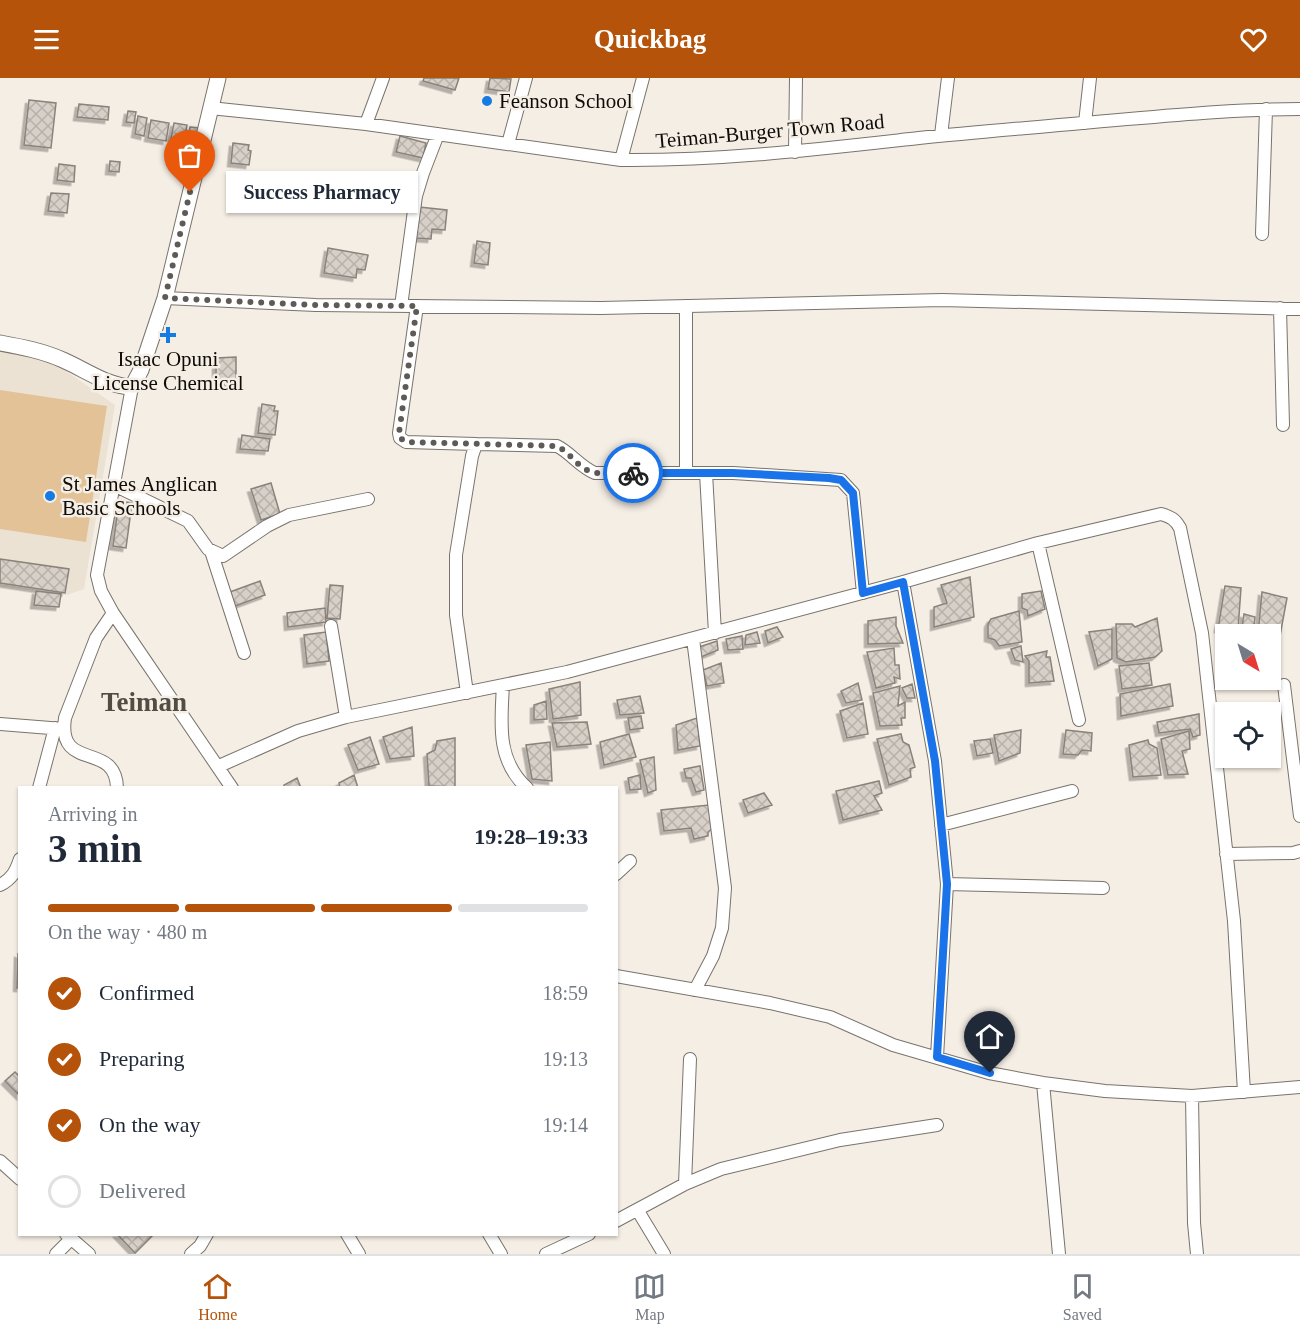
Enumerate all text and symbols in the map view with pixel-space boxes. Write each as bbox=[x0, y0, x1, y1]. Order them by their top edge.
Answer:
icon: menu bbox=[30, 23, 63, 56]
icon: heart bbox=[1237, 23, 1270, 56]
text: Quickbag bbox=[594, 24, 706, 54]
place label: Feanson School bbox=[499, 89, 633, 113]
marker: Feanson School bbox=[480, 94, 494, 108]
street label: Teiman-Burger Town Road bbox=[655, 109, 886, 153]
pin bbox=[164, 130, 215, 192]
icon: bag bbox=[173, 139, 206, 172]
callout: Success Pharmacy bbox=[226, 171, 418, 213]
text: Success Pharmacy bbox=[243, 181, 401, 203]
marker: Isaac Opuni License Chemical bbox=[159, 326, 177, 344]
place label: Isaac Opuni License Chemical bbox=[92, 347, 244, 395]
courier bbox=[603, 443, 663, 503]
icon: bike bbox=[617, 457, 650, 490]
place label: St James Anglican Basic Schools bbox=[62, 472, 218, 520]
marker: St James Anglican Basic Schools bbox=[43, 489, 57, 503]
north arrow bbox=[1215, 624, 1281, 690]
map controls bbox=[1215, 624, 1281, 768]
district label: Teiman bbox=[101, 687, 187, 717]
button: locate bbox=[1215, 702, 1281, 768]
text: Arriving in bbox=[48, 803, 137, 825]
text: 19:28–19:33 bbox=[474, 824, 588, 849]
text: 3 min bbox=[48, 827, 142, 870]
text: On the way · 480 m bbox=[48, 921, 207, 943]
icon: check bbox=[48, 977, 81, 1010]
text: Confirmed bbox=[99, 980, 194, 1005]
text: 18:59 bbox=[542, 982, 588, 1004]
pin bbox=[964, 1011, 1015, 1073]
icon: home bbox=[973, 1020, 1006, 1053]
icon: check bbox=[48, 1043, 81, 1076]
text: Preparing bbox=[99, 1046, 185, 1071]
text: 19:13 bbox=[542, 1048, 588, 1070]
icon: check bbox=[48, 1109, 81, 1142]
text: On the way bbox=[99, 1112, 200, 1137]
text: 19:14 bbox=[542, 1114, 588, 1136]
text: Delivered bbox=[99, 1178, 186, 1203]
tab: Home bbox=[198, 1270, 237, 1324]
tab: Map bbox=[633, 1270, 666, 1324]
tab: Saved bbox=[1063, 1270, 1102, 1324]

